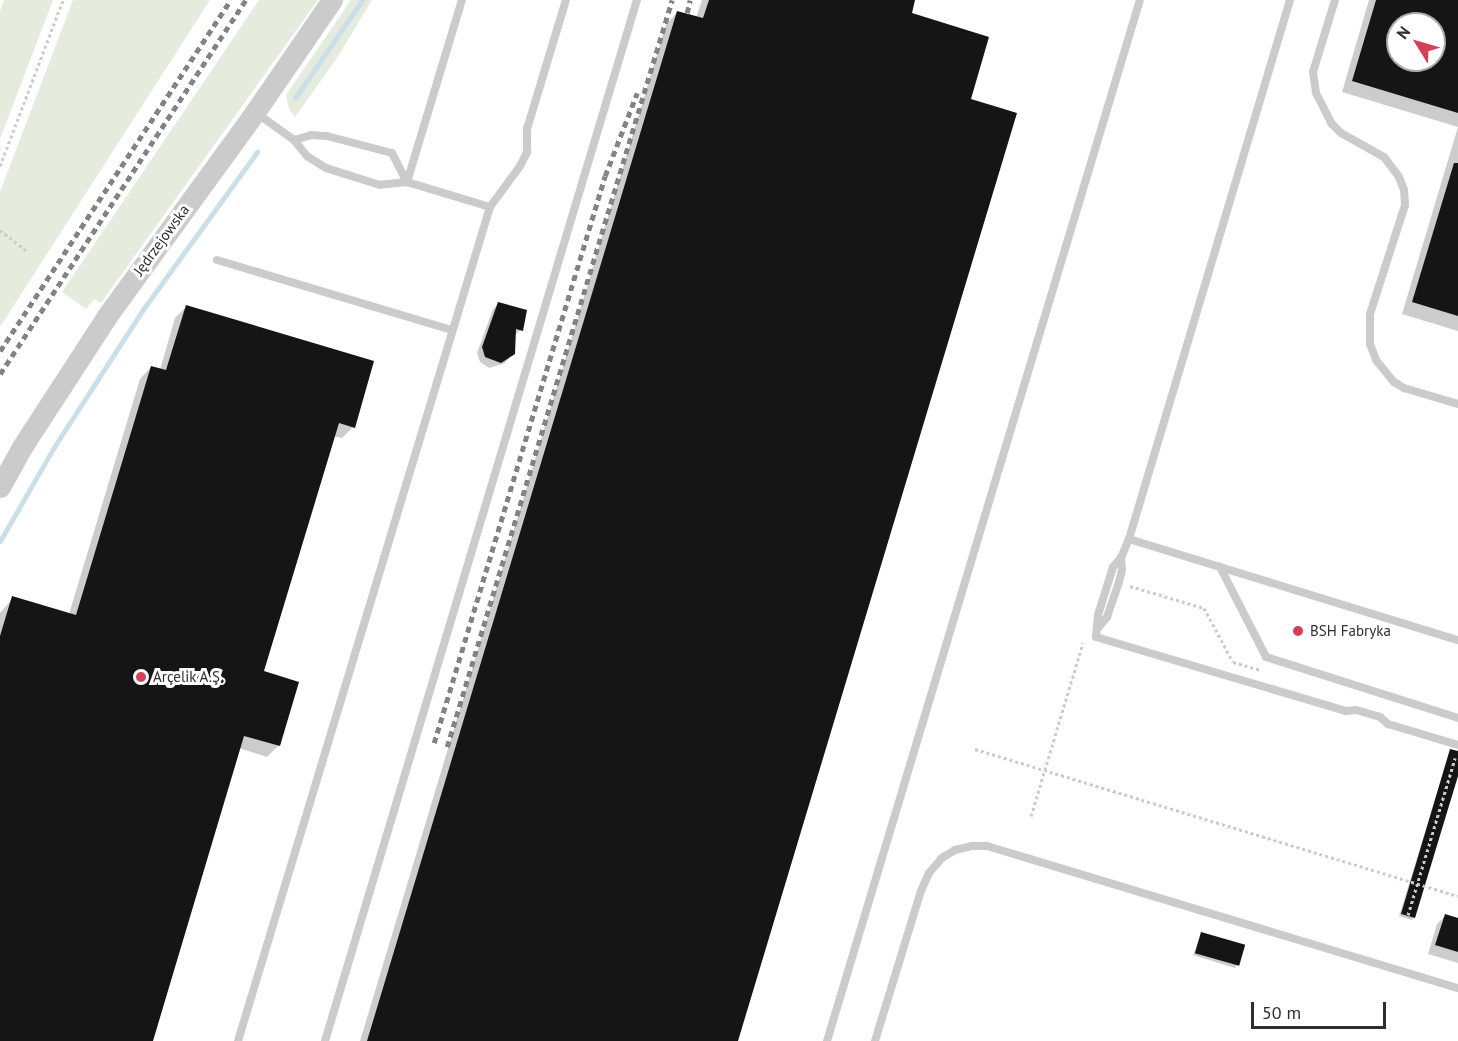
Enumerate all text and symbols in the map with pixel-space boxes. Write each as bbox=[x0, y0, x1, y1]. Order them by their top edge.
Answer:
north arrow bbox=[1386, 12, 1446, 72]
text: N bbox=[1392, 22, 1414, 43]
street label: Jędrzejowska bbox=[129, 201, 193, 279]
place label: BSH Fabryka bbox=[1310, 622, 1391, 640]
marker: BSH Fabryka bbox=[1291, 624, 1305, 638]
place label: Arçelik A.Ş. bbox=[153, 668, 224, 686]
marker: Arçelik A.Ş. bbox=[134, 670, 148, 684]
scale bar bbox=[1254, 990, 1389, 1028]
text: 50 m bbox=[1262, 1001, 1301, 1024]

